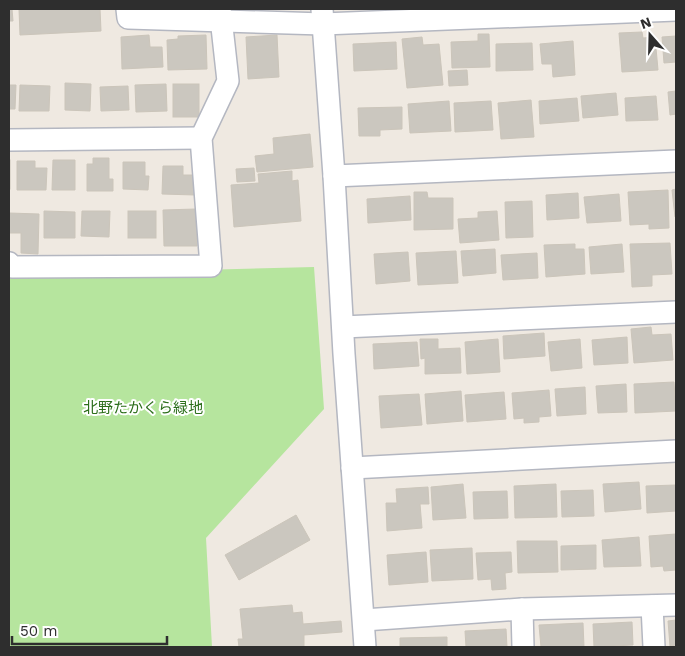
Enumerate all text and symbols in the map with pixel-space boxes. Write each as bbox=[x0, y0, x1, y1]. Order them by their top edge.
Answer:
north arrow bbox=[625, 10, 675, 60]
text: N bbox=[638, 13, 653, 32]
park label: 北野たかくら緑地 bbox=[83, 399, 203, 417]
scale bar bbox=[12, 614, 168, 646]
text: 50 m bbox=[20, 622, 57, 640]

